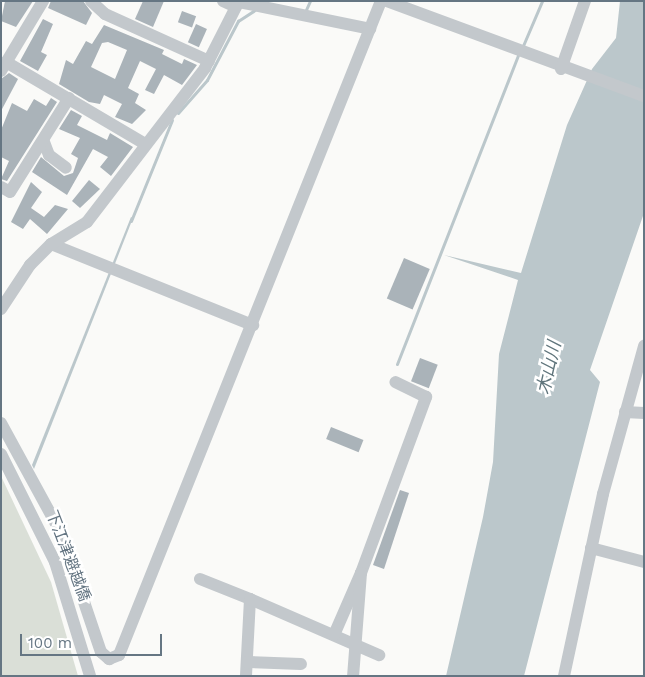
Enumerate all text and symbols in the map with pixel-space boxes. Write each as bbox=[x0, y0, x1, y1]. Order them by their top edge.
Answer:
water label: 木山川 bbox=[532, 339, 566, 397]
street label: 下江津避越僑 bbox=[42, 508, 94, 604]
scale bar bbox=[22, 624, 165, 656]
text: 100 m bbox=[28, 634, 72, 652]

